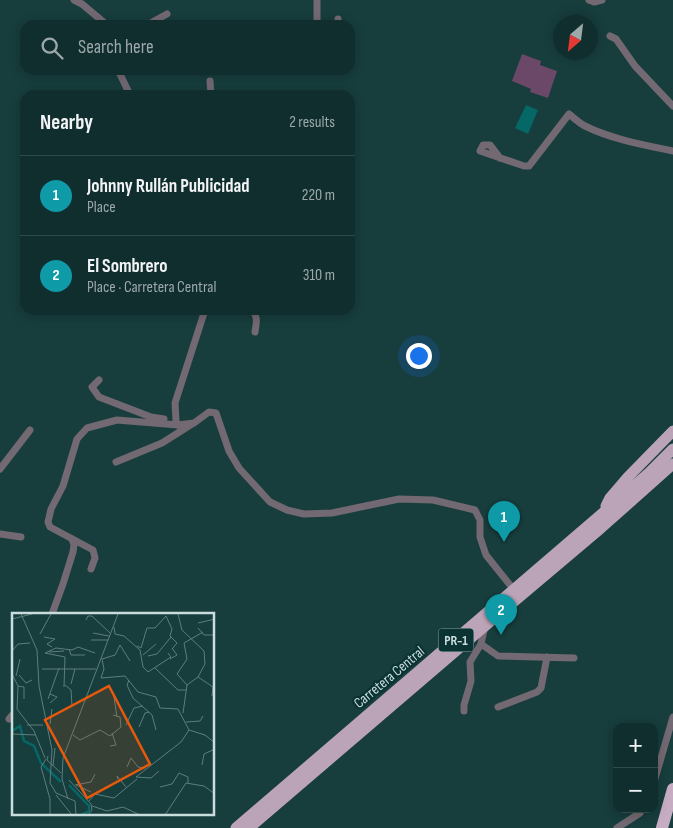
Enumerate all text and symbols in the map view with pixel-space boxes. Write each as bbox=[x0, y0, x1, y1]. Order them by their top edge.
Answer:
north arrow bbox=[553, 15, 598, 60]
search box bbox=[20, 20, 355, 75]
icon: search bbox=[38, 34, 66, 62]
text: Search here bbox=[78, 36, 154, 59]
text: Nearby bbox=[40, 110, 93, 135]
text: 2 results bbox=[289, 113, 335, 132]
text: Johnny Rullán Publicidad bbox=[87, 175, 250, 198]
text: 1 bbox=[53, 186, 59, 205]
text: 220 m bbox=[302, 186, 335, 205]
text: Place bbox=[87, 198, 116, 217]
text: El Sombrero bbox=[87, 255, 167, 278]
text: 2 bbox=[52, 266, 60, 285]
text: 310 m bbox=[303, 266, 335, 285]
text: Place · Carretera Central bbox=[87, 278, 216, 297]
your location bbox=[406, 343, 432, 369]
pin: 1 bbox=[488, 501, 520, 542]
pin: 2 bbox=[485, 594, 517, 635]
inset map bbox=[12, 613, 215, 816]
road number: PR-1 bbox=[438, 628, 474, 652]
street label: Carretera Central bbox=[350, 642, 429, 713]
map controls bbox=[613, 723, 658, 813]
button: + bbox=[613, 723, 658, 768]
button: − bbox=[613, 768, 658, 813]

